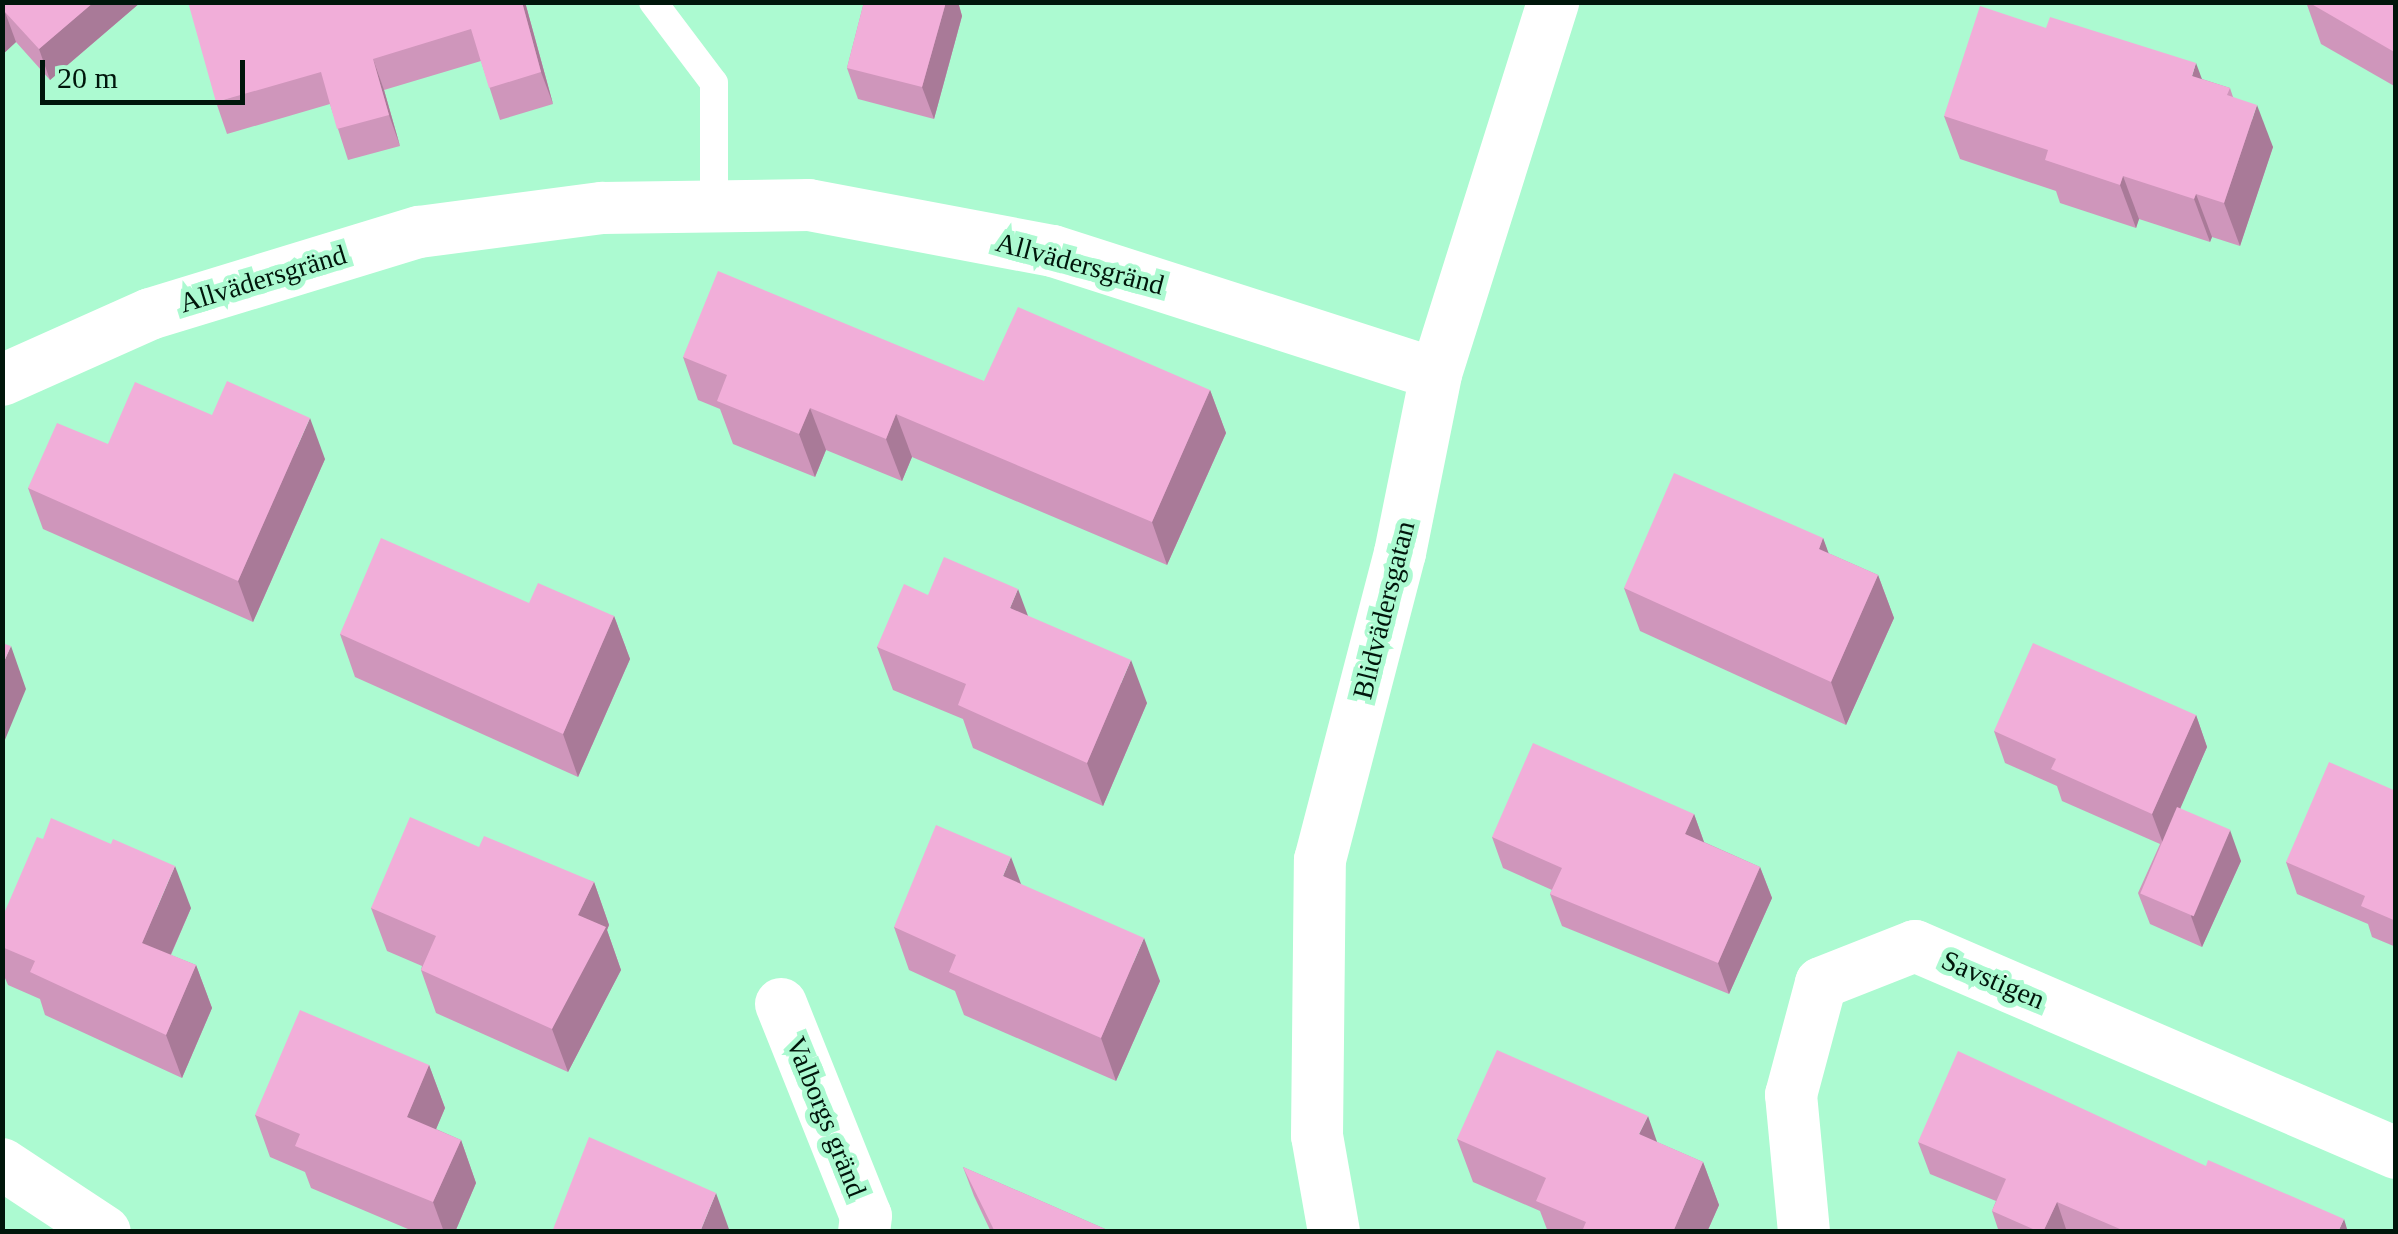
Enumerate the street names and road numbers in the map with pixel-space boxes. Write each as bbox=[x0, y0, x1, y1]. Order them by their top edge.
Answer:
street label: Allvädersgränd bbox=[992, 225, 1168, 303]
street label: Allvädersgränd bbox=[176, 238, 350, 320]
street label: Blidvädersgatan bbox=[1346, 518, 1422, 702]
street label: Savstigen bbox=[1936, 943, 2050, 1017]
street label: Valborgs gränd bbox=[779, 1032, 873, 1202]

